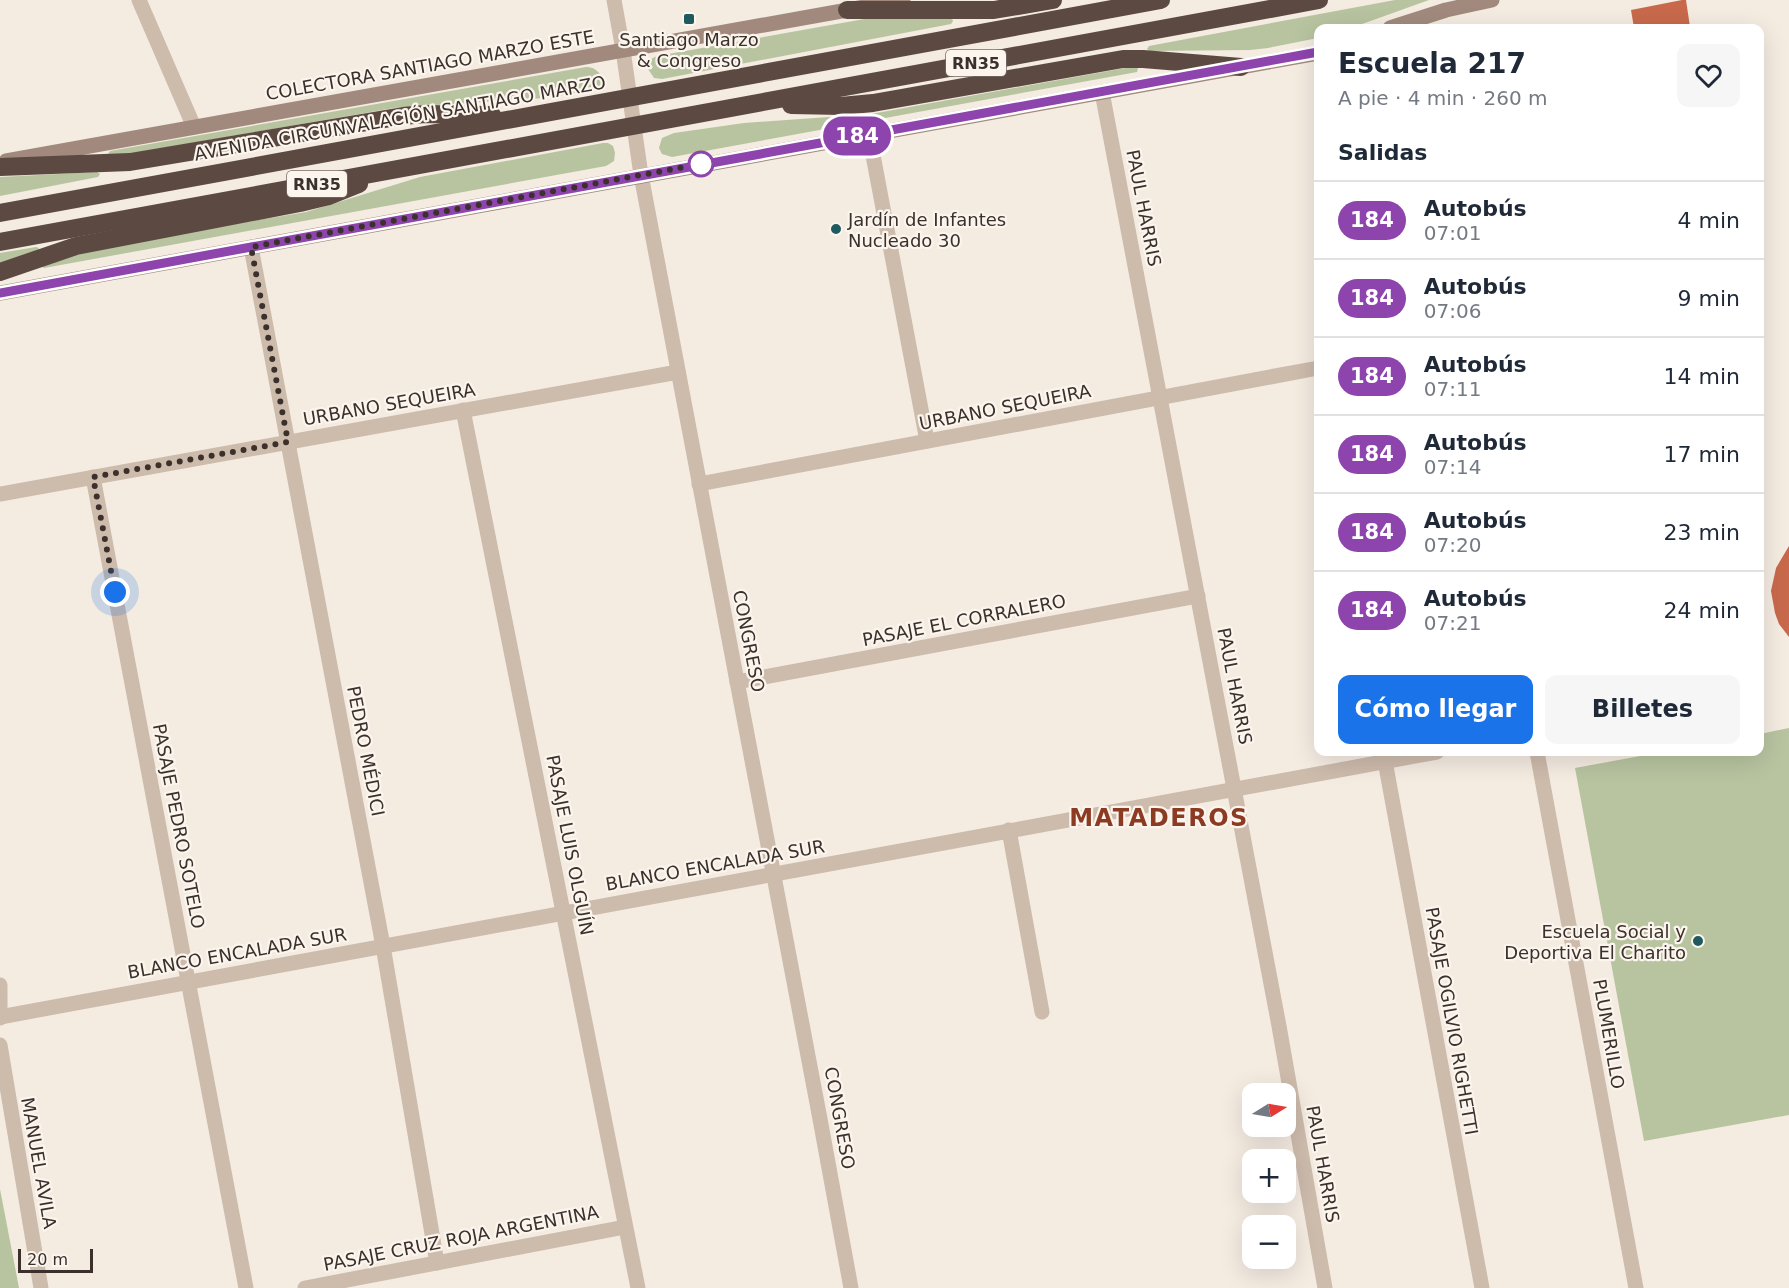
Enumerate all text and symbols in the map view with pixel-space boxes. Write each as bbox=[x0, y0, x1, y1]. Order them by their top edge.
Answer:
marker: Santiago Marzo & Congreso bbox=[682, 12, 696, 26]
street label: COLECTORA SANTIAGO MARZO ESTE bbox=[264, 26, 596, 104]
place label: Santiago Marzo & Congreso bbox=[619, 29, 759, 71]
button: heart bbox=[1677, 44, 1740, 107]
text: Escuela 217 bbox=[1338, 47, 1526, 80]
road number: RN35 bbox=[946, 50, 1006, 76]
street label: AVENIDA CIRCUNVALACIÓN SANTIAGO MARZO bbox=[193, 71, 607, 165]
text: A pie · 4 min · 260 m bbox=[1338, 86, 1548, 110]
line badge: 184 bbox=[822, 116, 892, 156]
text: 184 bbox=[835, 124, 879, 148]
text: Salidas bbox=[1338, 140, 1427, 165]
street label: PAUL HARRIS bbox=[1122, 148, 1166, 268]
unlabelled marker bbox=[688, 151, 714, 177]
road number: RN35 bbox=[287, 171, 347, 197]
text: Autobús bbox=[1424, 196, 1527, 221]
text: 184 bbox=[1350, 208, 1394, 232]
text: 4 min bbox=[1678, 208, 1740, 233]
place label: Jardín de Infantes Nucleado 30 bbox=[847, 209, 1006, 251]
text: 07:01 bbox=[1424, 221, 1481, 245]
marker: Jardín de Infantes Nucleado 30 bbox=[829, 222, 843, 236]
text: Autobús bbox=[1424, 274, 1527, 299]
text: 184 bbox=[1350, 286, 1394, 310]
text: 9 min bbox=[1678, 286, 1740, 311]
text: 07:06 bbox=[1424, 299, 1481, 323]
text: Autobús bbox=[1424, 352, 1527, 377]
text: 184 bbox=[1350, 364, 1394, 388]
text: 14 min bbox=[1664, 364, 1740, 389]
text: 07:11 bbox=[1424, 377, 1481, 401]
street label: URBANO SEQUEIRA bbox=[301, 378, 477, 430]
street label: URBANO SEQUEIRA bbox=[917, 380, 1093, 434]
text: Autobús bbox=[1424, 430, 1527, 455]
text: 184 bbox=[1350, 442, 1394, 466]
text: 17 min bbox=[1664, 442, 1740, 467]
text: 07:14 bbox=[1424, 455, 1481, 479]
text: Autobús bbox=[1424, 508, 1527, 533]
text: 184 bbox=[1350, 520, 1394, 544]
text: 23 min bbox=[1664, 520, 1740, 545]
text: 07:20 bbox=[1424, 533, 1481, 557]
your location bbox=[100, 577, 130, 607]
text: Autobús bbox=[1424, 586, 1527, 611]
street label: CONGRESO bbox=[729, 588, 769, 694]
street label: PASAJE EL CORRALERO bbox=[860, 590, 1068, 650]
text: 184 bbox=[1350, 598, 1394, 622]
text: 24 min bbox=[1664, 598, 1740, 623]
text: 07:21 bbox=[1424, 611, 1481, 635]
street label: PAUL HARRIS bbox=[1213, 626, 1257, 746]
button: Cómo llegar bbox=[1338, 675, 1533, 744]
button: Billetes bbox=[1545, 675, 1740, 744]
street label: PEDRO MÉDICI bbox=[343, 684, 389, 818]
street label: PASAJE PEDRO SOTELO bbox=[149, 722, 209, 930]
street label: PASAJE LUIS OLGUÍN bbox=[542, 753, 598, 937]
district label: MATADEROS bbox=[1069, 804, 1249, 832]
street label: BLANCO ENCALADA SUR bbox=[604, 835, 826, 895]
street label: PASAJE OGILVIO RIGHETTI bbox=[1422, 905, 1482, 1137]
place label: Escuela Social y Deportiva El Charito bbox=[1504, 921, 1686, 963]
street label: BLANCO ENCALADA SUR bbox=[126, 923, 348, 983]
marker: Escuela Social y Deportiva El Charito bbox=[1691, 934, 1705, 948]
street label: PLUMERILLO bbox=[1589, 977, 1629, 1091]
street label: CONGRESO bbox=[821, 1065, 859, 1171]
north arrow bbox=[1242, 1083, 1296, 1137]
map controls bbox=[1242, 1083, 1296, 1269]
street label: MANUEL AVILA bbox=[17, 1096, 61, 1231]
street label: PAUL HARRIS bbox=[1302, 1104, 1344, 1224]
button: + bbox=[1242, 1149, 1296, 1203]
street label: PASAJE CRUZ ROJA ARGENTINA bbox=[322, 1201, 601, 1275]
button: − bbox=[1242, 1215, 1296, 1269]
scale bar bbox=[18, 1246, 93, 1274]
text: 20 m bbox=[27, 1250, 68, 1269]

